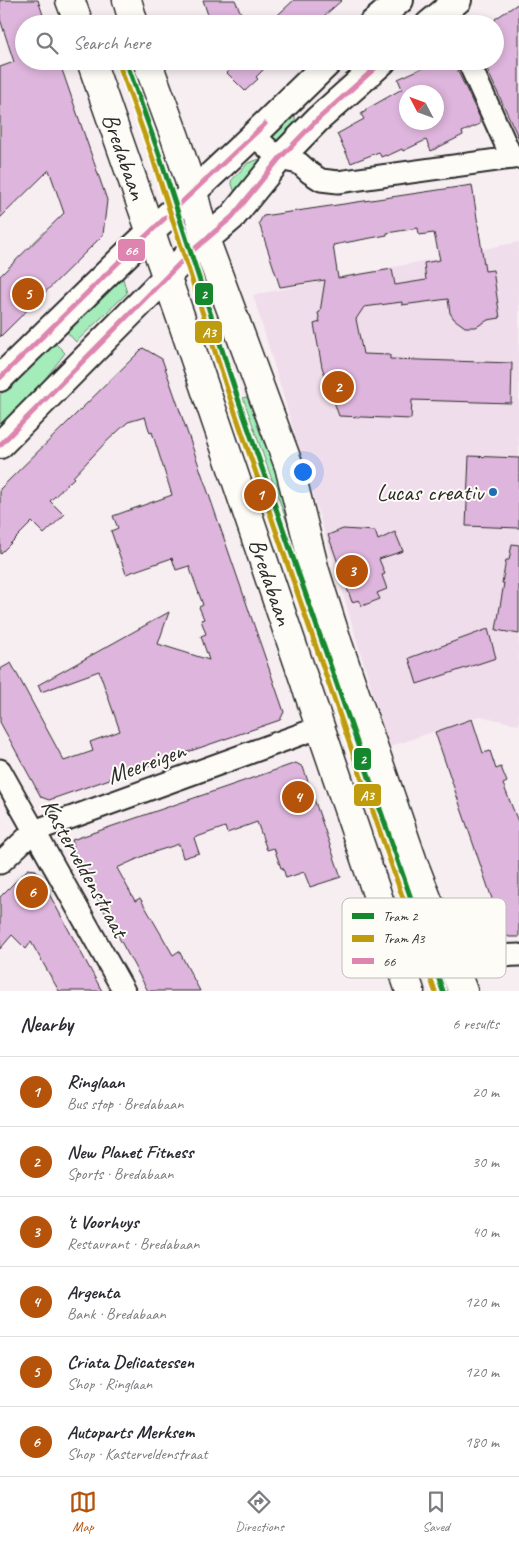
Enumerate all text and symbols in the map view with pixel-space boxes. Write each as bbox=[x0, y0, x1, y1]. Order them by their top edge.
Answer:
search box bbox=[15, 15, 504, 70]
icon: search bbox=[33, 29, 61, 57]
text: Search here bbox=[73, 31, 150, 55]
north arrow bbox=[399, 85, 444, 130]
street label: Bredabaan bbox=[95, 109, 154, 205]
line badge: 66 bbox=[117, 238, 146, 262]
text: 66 bbox=[124, 242, 139, 259]
pin: 5 bbox=[12, 275, 44, 313]
line badge: 2 bbox=[194, 282, 214, 306]
text: 2 bbox=[201, 286, 209, 303]
line badge: A3 bbox=[194, 320, 223, 344]
text: A3 bbox=[202, 324, 217, 341]
pin: 2 bbox=[322, 368, 354, 406]
your location bbox=[290, 459, 316, 485]
pin: 1 bbox=[244, 476, 276, 514]
place label: Lucas creativ bbox=[376, 477, 485, 507]
marker: Lucas creativ bbox=[487, 486, 499, 498]
street label: Bredabaan bbox=[242, 535, 300, 630]
pin: 3 bbox=[336, 552, 368, 590]
street label: Meereigen bbox=[103, 735, 190, 791]
line badge: 2 bbox=[353, 747, 372, 771]
text: 2 bbox=[360, 751, 368, 768]
pin: 4 bbox=[282, 778, 314, 816]
line badge: A3 bbox=[353, 783, 382, 807]
text: A3 bbox=[360, 787, 375, 804]
street label: Kasterveldenstraat bbox=[35, 793, 136, 944]
pin: 6 bbox=[16, 873, 48, 911]
legend bbox=[342, 898, 506, 978]
text: Tram 2 bbox=[383, 908, 419, 925]
text: Tram A3 bbox=[383, 930, 426, 947]
text: 66 bbox=[383, 953, 396, 970]
text: Nearby bbox=[20, 1011, 73, 1037]
text: 6 results bbox=[452, 1014, 499, 1034]
text: Ringlaan bbox=[67, 1070, 125, 1094]
text: 1 bbox=[32, 1082, 40, 1102]
text: 20 m bbox=[472, 1082, 499, 1102]
text: Bus stop · Bredabaan bbox=[67, 1094, 183, 1114]
text: New Planet Fitness bbox=[67, 1140, 193, 1164]
text: 2 bbox=[32, 1152, 40, 1172]
text: 30 m bbox=[472, 1152, 499, 1172]
text: Sports · Bredabaan bbox=[67, 1164, 173, 1184]
text: 't Voorhuys bbox=[67, 1210, 138, 1234]
text: 3 bbox=[32, 1222, 40, 1242]
text: 40 m bbox=[472, 1222, 499, 1242]
text: Restaurant · Bredabaan bbox=[67, 1234, 199, 1254]
text: Argenta bbox=[67, 1280, 119, 1304]
text: 4 bbox=[32, 1292, 40, 1312]
text: 120 m bbox=[465, 1292, 499, 1312]
text: Bank · Bredabaan bbox=[67, 1304, 166, 1324]
text: Criata Delicatessen bbox=[67, 1350, 194, 1374]
text: 5 bbox=[33, 1362, 39, 1382]
text: 120 m bbox=[465, 1362, 499, 1382]
text: Shop · Ringlaan bbox=[67, 1374, 152, 1394]
text: Autoparts Merksem bbox=[67, 1420, 194, 1444]
text: 6 bbox=[32, 1432, 40, 1452]
text: 180 m bbox=[465, 1432, 499, 1452]
text: Shop · Kasterveldenstraat bbox=[67, 1444, 208, 1464]
tab: Map bbox=[69, 1488, 97, 1535]
tab: Directions bbox=[235, 1488, 284, 1535]
tab: Saved bbox=[422, 1488, 450, 1535]

